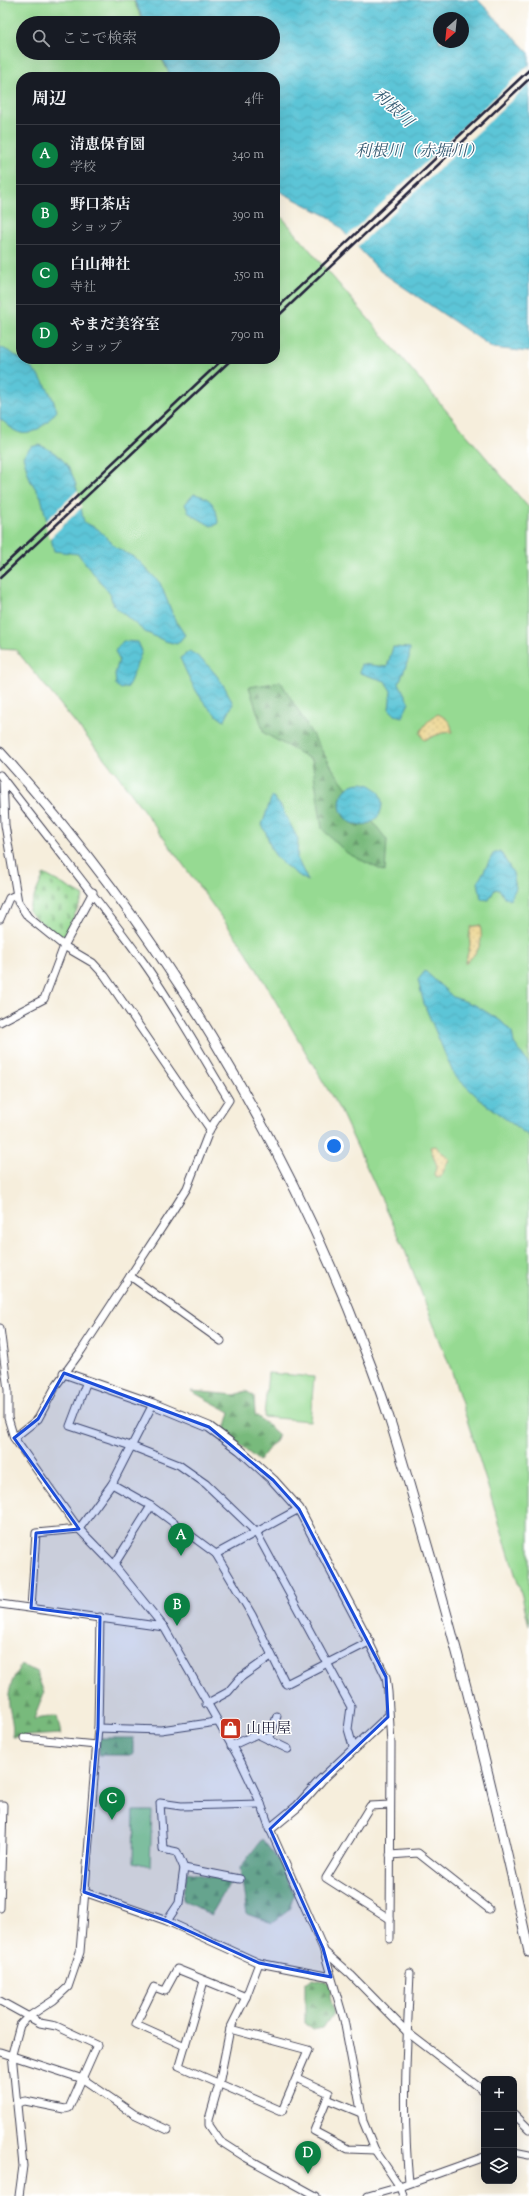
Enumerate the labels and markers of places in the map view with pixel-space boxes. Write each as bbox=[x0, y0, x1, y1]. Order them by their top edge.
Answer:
pin: A bbox=[168, 1523, 194, 1556]
pin: B bbox=[164, 1593, 190, 1626]
shop icon: 山田屋 bbox=[218, 1715, 244, 1741]
place label: 山田屋 bbox=[246, 1719, 291, 1740]
pin: C bbox=[99, 1787, 125, 1820]
pin: D bbox=[295, 2141, 321, 2174]

